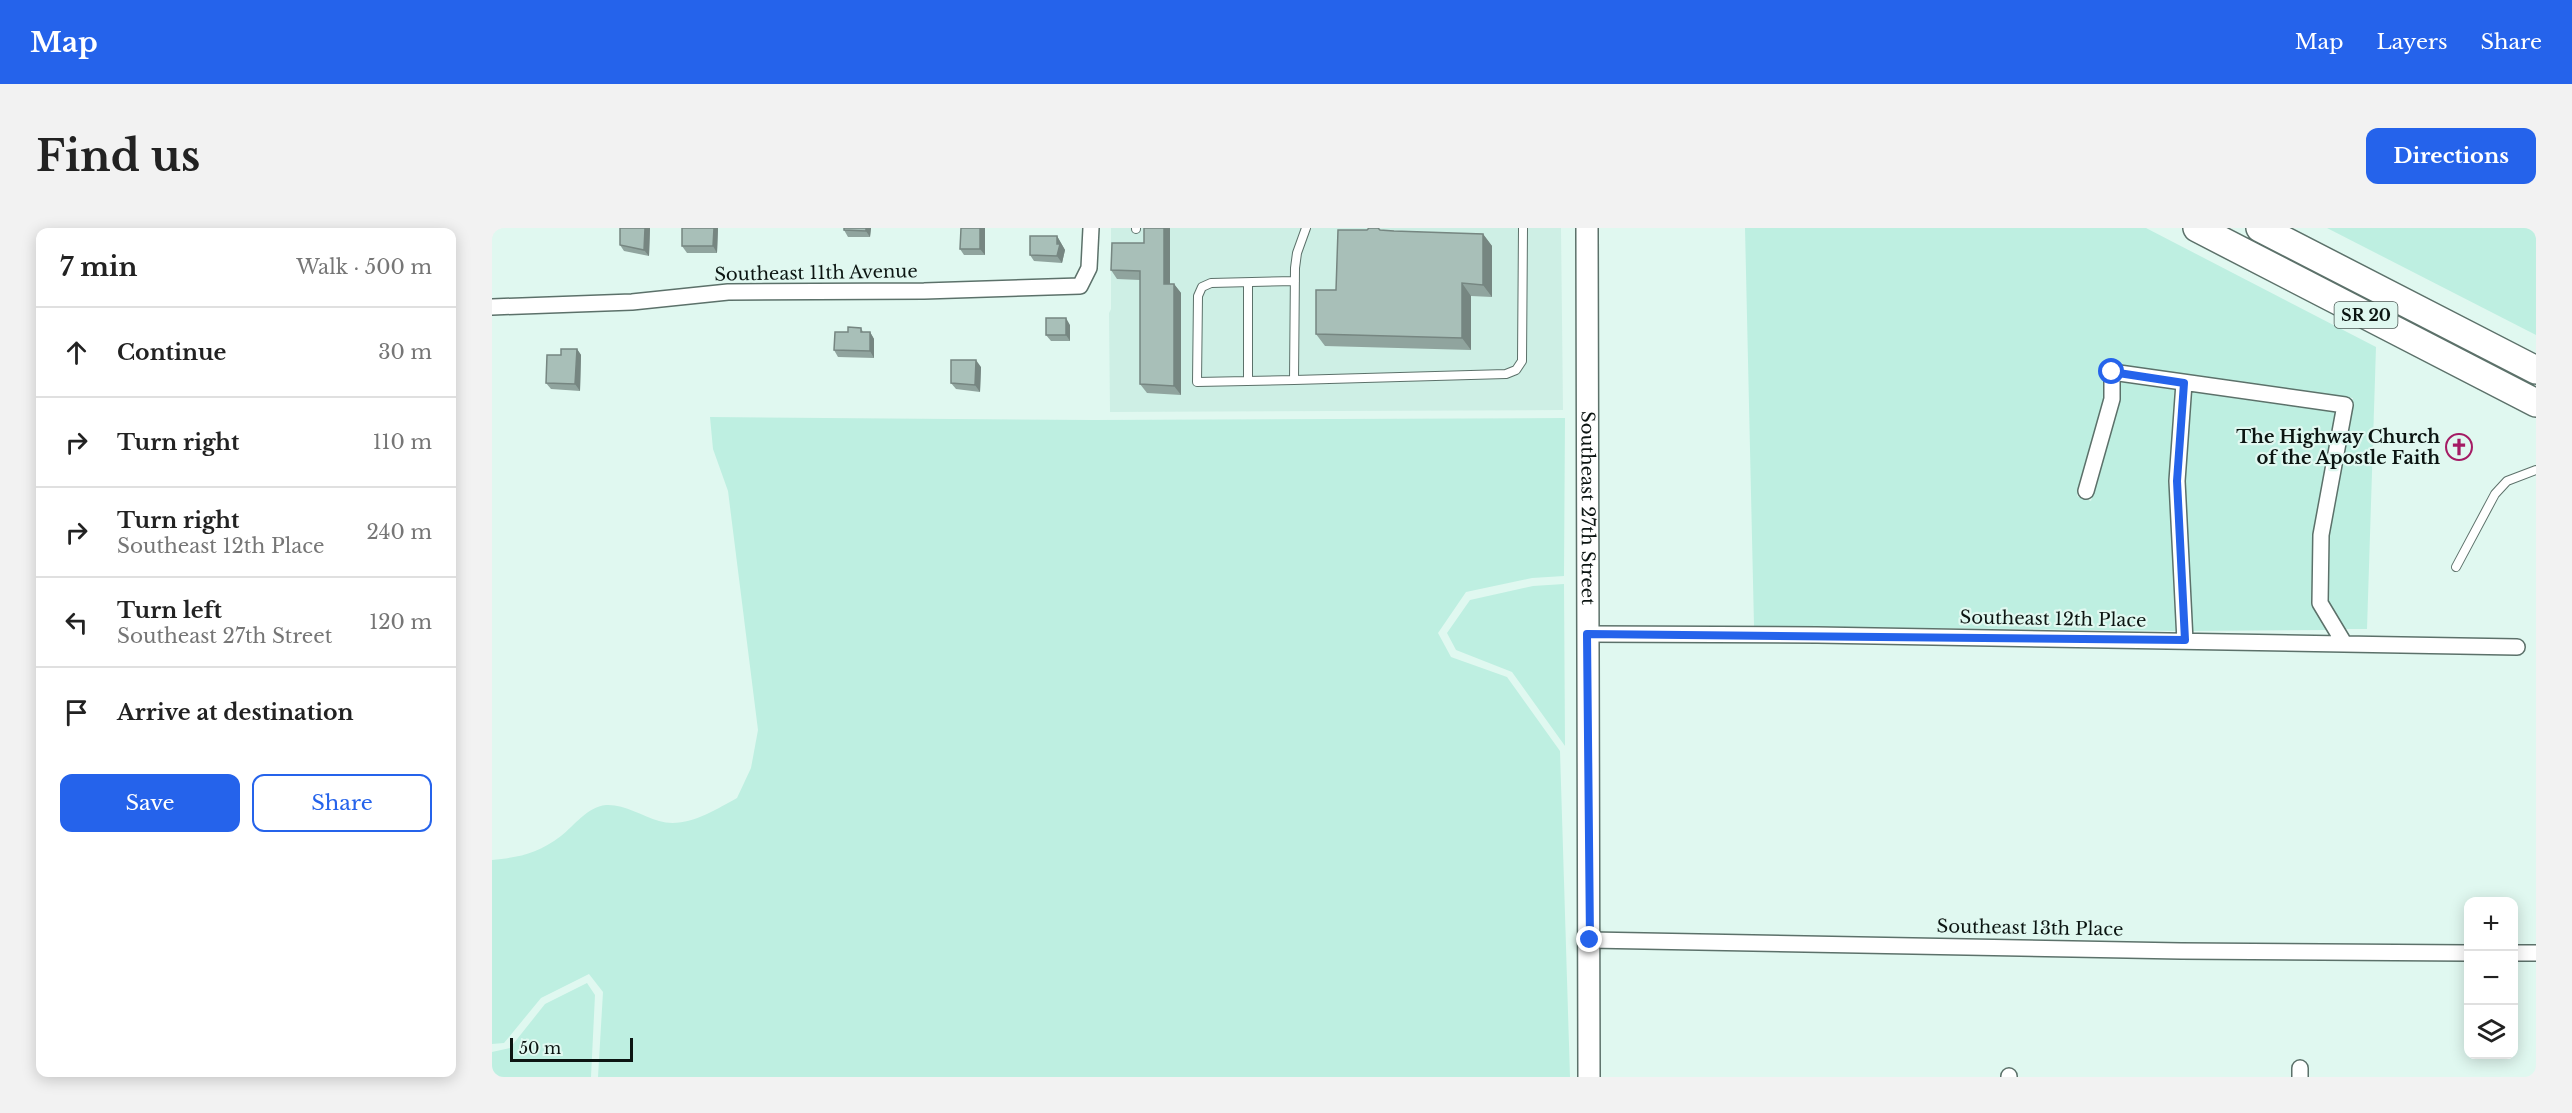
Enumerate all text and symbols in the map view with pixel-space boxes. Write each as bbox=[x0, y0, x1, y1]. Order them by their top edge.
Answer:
text: Map bbox=[30, 25, 98, 60]
text: Map bbox=[2295, 29, 2344, 55]
text: Layers bbox=[2377, 29, 2448, 55]
text: Share bbox=[2481, 29, 2542, 55]
button: Directions bbox=[2366, 128, 2536, 184]
text: Find us bbox=[36, 130, 200, 182]
text: 7 min bbox=[60, 251, 137, 283]
text: Walk · 500 m bbox=[296, 255, 432, 279]
street label: Southeast 11th Avenue bbox=[714, 260, 918, 286]
road number: SR 20 bbox=[2334, 302, 2398, 328]
icon: ahead bbox=[60, 336, 93, 369]
text: Continue bbox=[117, 339, 226, 366]
text: 30 m bbox=[378, 340, 432, 364]
route start bbox=[2098, 358, 2124, 384]
street label: Southeast 27th Street bbox=[1576, 411, 1599, 605]
icon: right bbox=[60, 426, 93, 459]
place label: The Highway Church of the Apostle Faith bbox=[2236, 426, 2440, 469]
text: Turn right bbox=[117, 429, 239, 456]
text: 110 m bbox=[373, 430, 432, 454]
church icon: The Highway Church of the Apostle Faith bbox=[2444, 432, 2474, 462]
text: Turn right bbox=[117, 507, 239, 534]
icon: right bbox=[60, 516, 93, 549]
text: 240 m bbox=[367, 520, 432, 544]
text: Southeast 12th Place bbox=[117, 534, 324, 558]
text: Turn left bbox=[117, 597, 222, 624]
icon: left bbox=[60, 606, 93, 639]
street label: Southeast 12th Place bbox=[1959, 606, 2147, 632]
text: 120 m bbox=[369, 610, 432, 634]
text: Southeast 27th Street bbox=[117, 624, 332, 648]
icon: arrive bbox=[60, 696, 93, 729]
text: Arrive at destination bbox=[117, 699, 354, 726]
button: Save bbox=[60, 774, 240, 832]
button: Share bbox=[252, 774, 432, 832]
map controls bbox=[2464, 897, 2518, 1059]
button: + bbox=[2464, 897, 2518, 951]
street label: Southeast 13th Place bbox=[1936, 915, 2124, 941]
route end bbox=[1576, 926, 1602, 952]
button: − bbox=[2464, 951, 2518, 1005]
button: layers bbox=[2464, 1005, 2518, 1059]
scale bar bbox=[510, 1035, 633, 1062]
text: 50 m bbox=[519, 1038, 561, 1058]

